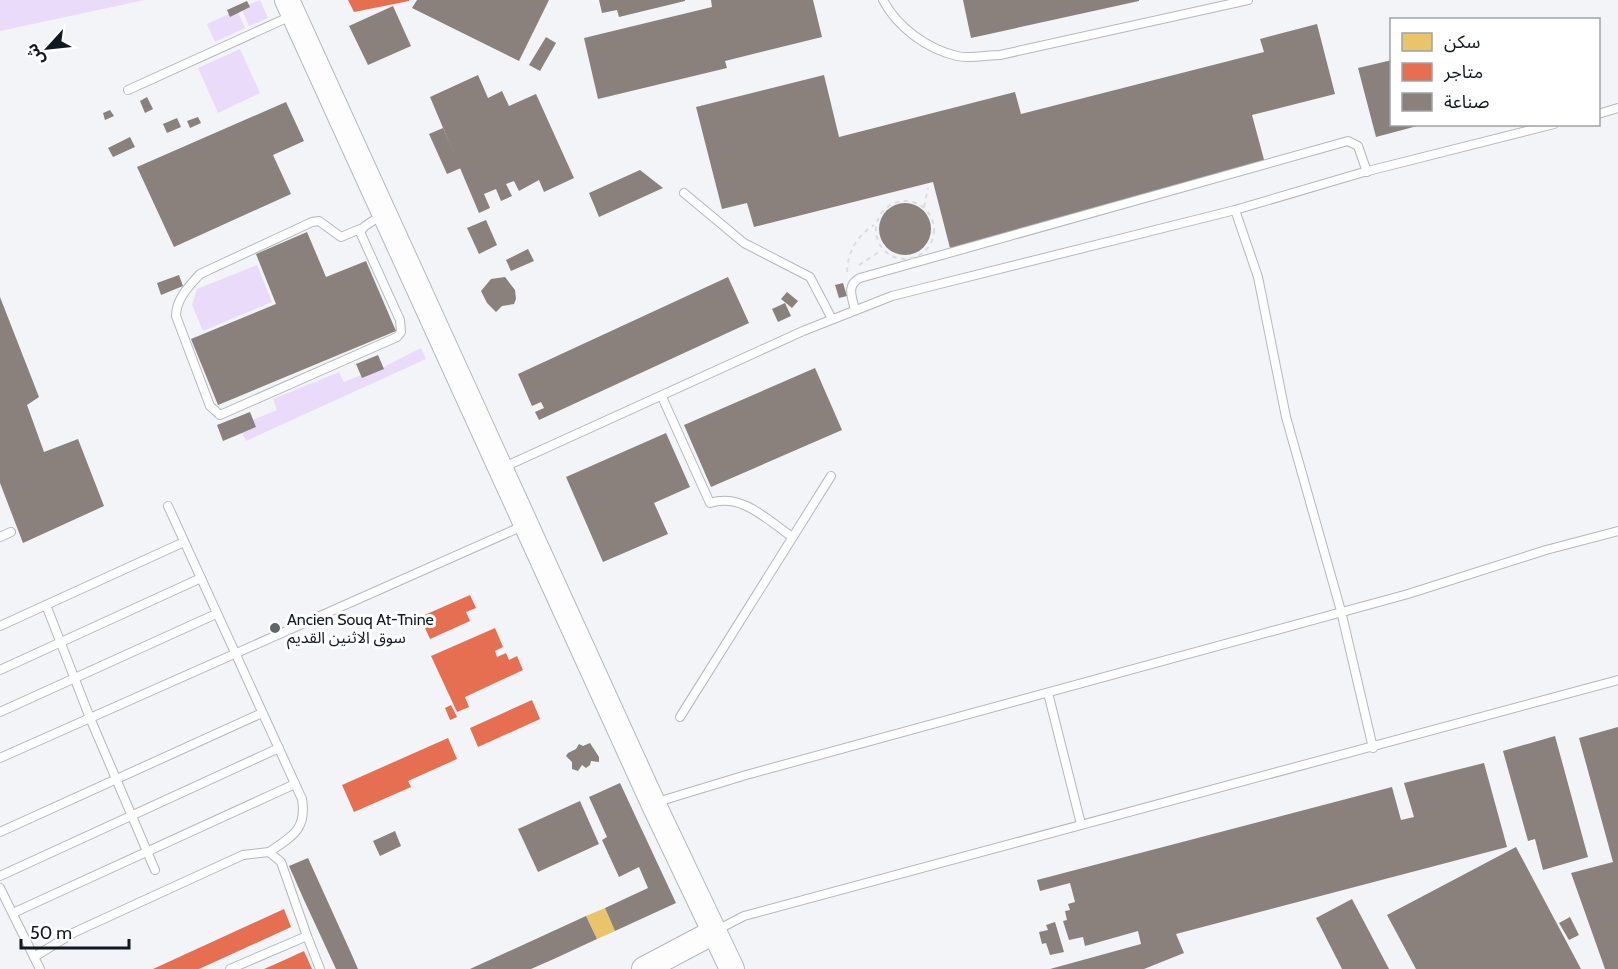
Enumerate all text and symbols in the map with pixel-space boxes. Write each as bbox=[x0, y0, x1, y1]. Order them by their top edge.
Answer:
north arrow bbox=[18, 18, 78, 78]
legend bbox=[1390, 18, 1600, 126]
text: سكن bbox=[1444, 31, 1480, 53]
text: ش bbox=[22, 40, 49, 69]
text: متاجر bbox=[1443, 61, 1483, 83]
text: صناعة bbox=[1444, 91, 1489, 113]
place label: Ancien Souq At-Tnine سوق الاثنين القديم bbox=[287, 610, 434, 650]
marker: Ancien Souq At-Tnine سوق الاثنين القديم bbox=[268, 621, 282, 635]
scale bar bbox=[21, 912, 129, 950]
text: 50 m bbox=[30, 922, 72, 944]

